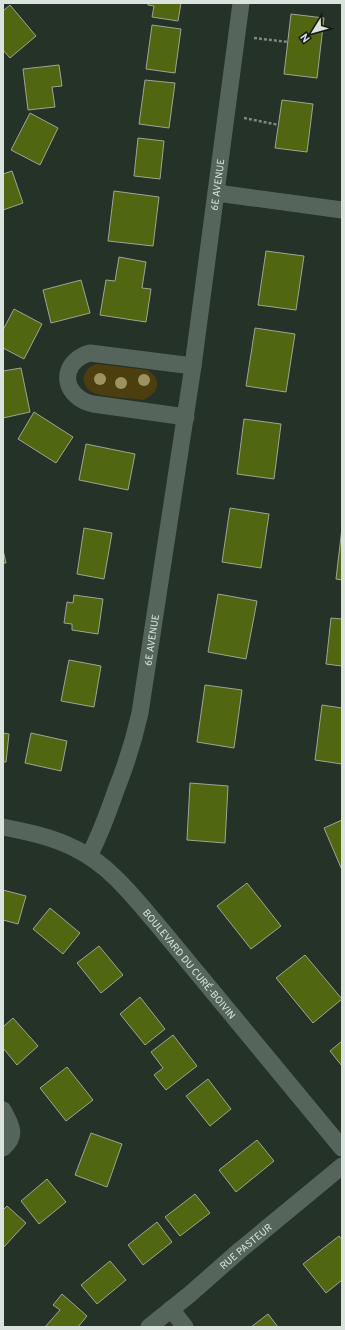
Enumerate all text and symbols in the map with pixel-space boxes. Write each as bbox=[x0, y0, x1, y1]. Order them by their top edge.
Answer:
north arrow bbox=[293, 12, 333, 52]
text: N bbox=[298, 30, 314, 45]
street label: 6E AVENUE bbox=[209, 158, 228, 212]
street label: 6E AVENUE bbox=[142, 613, 163, 667]
street label: BOULEVARD DU CURÉ-BOIVIN bbox=[139, 907, 238, 1022]
street label: RUE PASTEUR bbox=[217, 1221, 275, 1273]

